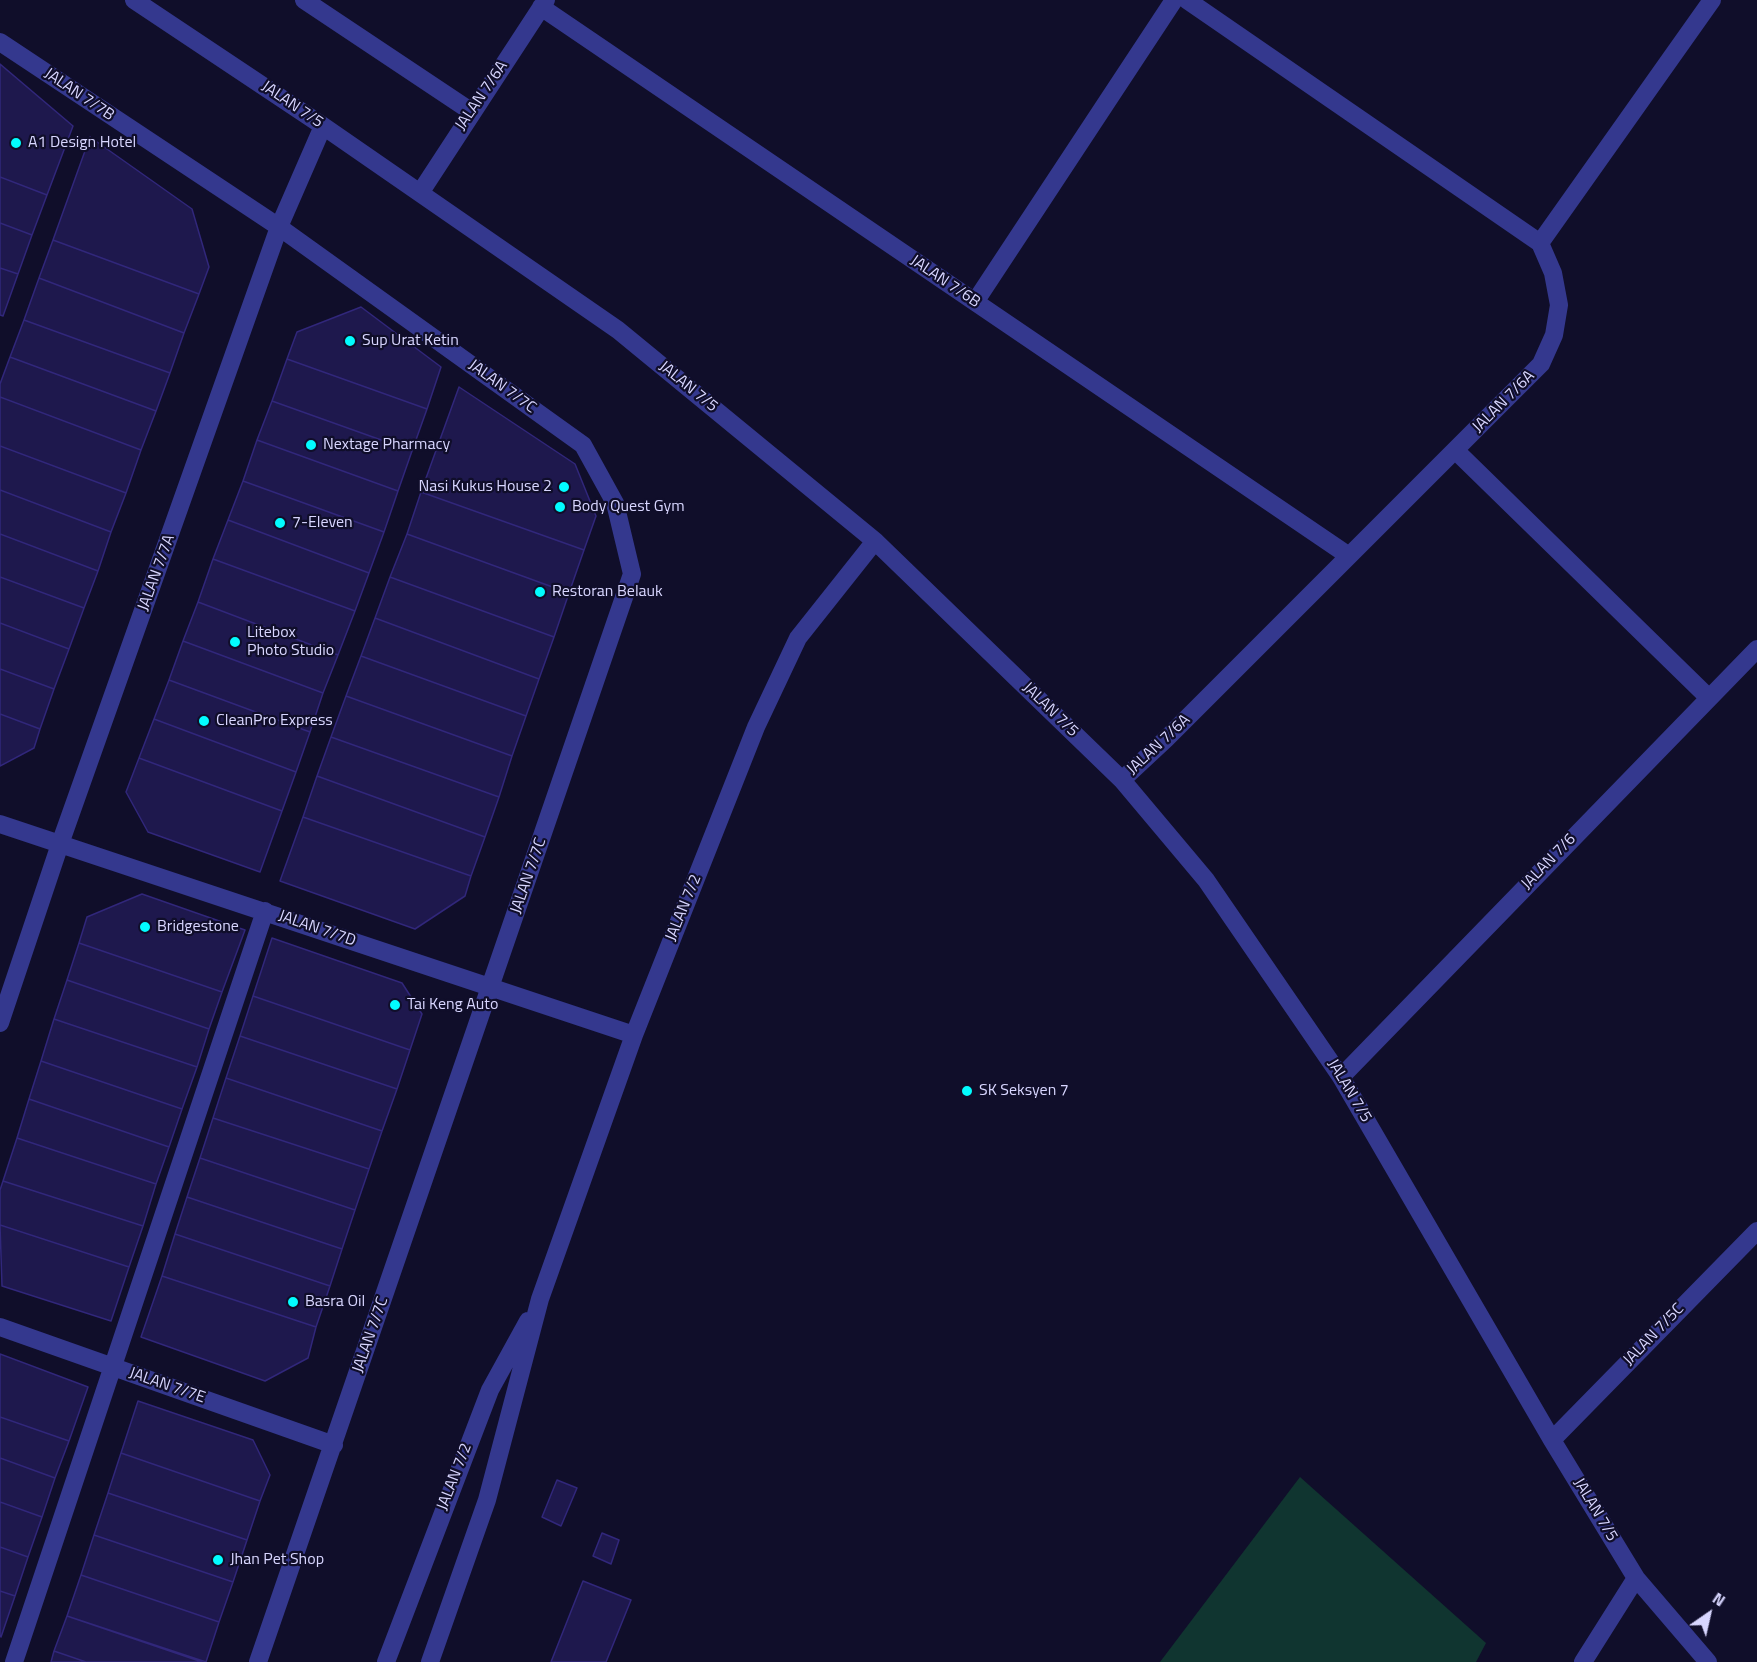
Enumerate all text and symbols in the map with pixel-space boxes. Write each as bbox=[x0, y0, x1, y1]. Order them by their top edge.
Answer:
street label: JALAN 7/6A bbox=[452, 58, 512, 134]
street label: JALAN 7/7B bbox=[40, 65, 118, 125]
street label: JALAN 7/5 bbox=[258, 77, 326, 133]
place label: A1 Design Hotel bbox=[28, 133, 136, 153]
marker: A1 Design Hotel bbox=[9, 136, 23, 150]
street label: JALAN 7/6B bbox=[906, 252, 984, 312]
place label: Sup Urat Ketin bbox=[362, 331, 459, 351]
marker: Sup Urat Ketin bbox=[343, 334, 357, 348]
street label: JALAN 7/7C bbox=[464, 356, 540, 418]
street label: JALAN 7/5 bbox=[655, 357, 721, 417]
street label: JALAN 7/6A bbox=[1469, 367, 1539, 437]
place label: Nextage Pharmacy bbox=[323, 435, 450, 455]
marker: Nextage Pharmacy bbox=[304, 438, 318, 452]
place label: Nasi Kukus House 2 bbox=[419, 477, 552, 497]
marker: Nasi Kukus House 2 bbox=[557, 480, 571, 494]
place label: Body Quest Gym bbox=[572, 497, 685, 517]
marker: Body Quest Gym bbox=[553, 500, 567, 514]
place label: 7-Eleven bbox=[292, 513, 353, 533]
marker: 7-Eleven bbox=[273, 516, 287, 530]
street label: JALAN 7/7A bbox=[134, 532, 180, 614]
place label: Restoran Belauk bbox=[552, 582, 663, 602]
marker: Restoran Belauk bbox=[533, 585, 547, 599]
place label: Litebox Photo Studio bbox=[247, 623, 334, 661]
marker: Litebox Photo Studio bbox=[228, 635, 242, 649]
street label: JALAN 7/5 bbox=[1018, 679, 1082, 741]
place label: CleanPro Express bbox=[216, 711, 333, 731]
street label: JALAN 7/6A bbox=[1123, 711, 1195, 779]
marker: CleanPro Express bbox=[197, 714, 211, 728]
street label: JALAN 7/6 bbox=[1518, 830, 1580, 894]
street label: JALAN 7/7C bbox=[507, 836, 551, 916]
street label: JALAN 7/2 bbox=[662, 872, 706, 944]
street label: JALAN 7/7D bbox=[276, 907, 358, 951]
place label: Bridgestone bbox=[157, 917, 239, 937]
marker: Bridgestone bbox=[138, 920, 152, 934]
place label: Tai Keng Auto bbox=[407, 995, 498, 1015]
marker: Tai Keng Auto bbox=[388, 998, 402, 1012]
street label: JALAN 7/5 bbox=[1323, 1056, 1375, 1126]
place label: SK Seksyen 7 bbox=[979, 1081, 1069, 1101]
marker: SK Seksyen 7 bbox=[960, 1084, 974, 1098]
place label: Basra Oil bbox=[305, 1292, 365, 1312]
marker: Basra Oil bbox=[286, 1295, 300, 1309]
street label: JALAN 7/7C bbox=[349, 1295, 393, 1375]
street label: JALAN 7/5C bbox=[1620, 1300, 1688, 1370]
street label: JALAN 7/7E bbox=[127, 1364, 207, 1408]
street label: JALAN 7/2 bbox=[433, 1441, 477, 1513]
street label: JALAN 7/5 bbox=[1569, 1475, 1621, 1545]
place label: Jhan Pet Shop bbox=[230, 1550, 324, 1570]
marker: Jhan Pet Shop bbox=[211, 1553, 225, 1567]
north arrow bbox=[1679, 1584, 1739, 1644]
text: N bbox=[1708, 1586, 1730, 1612]

